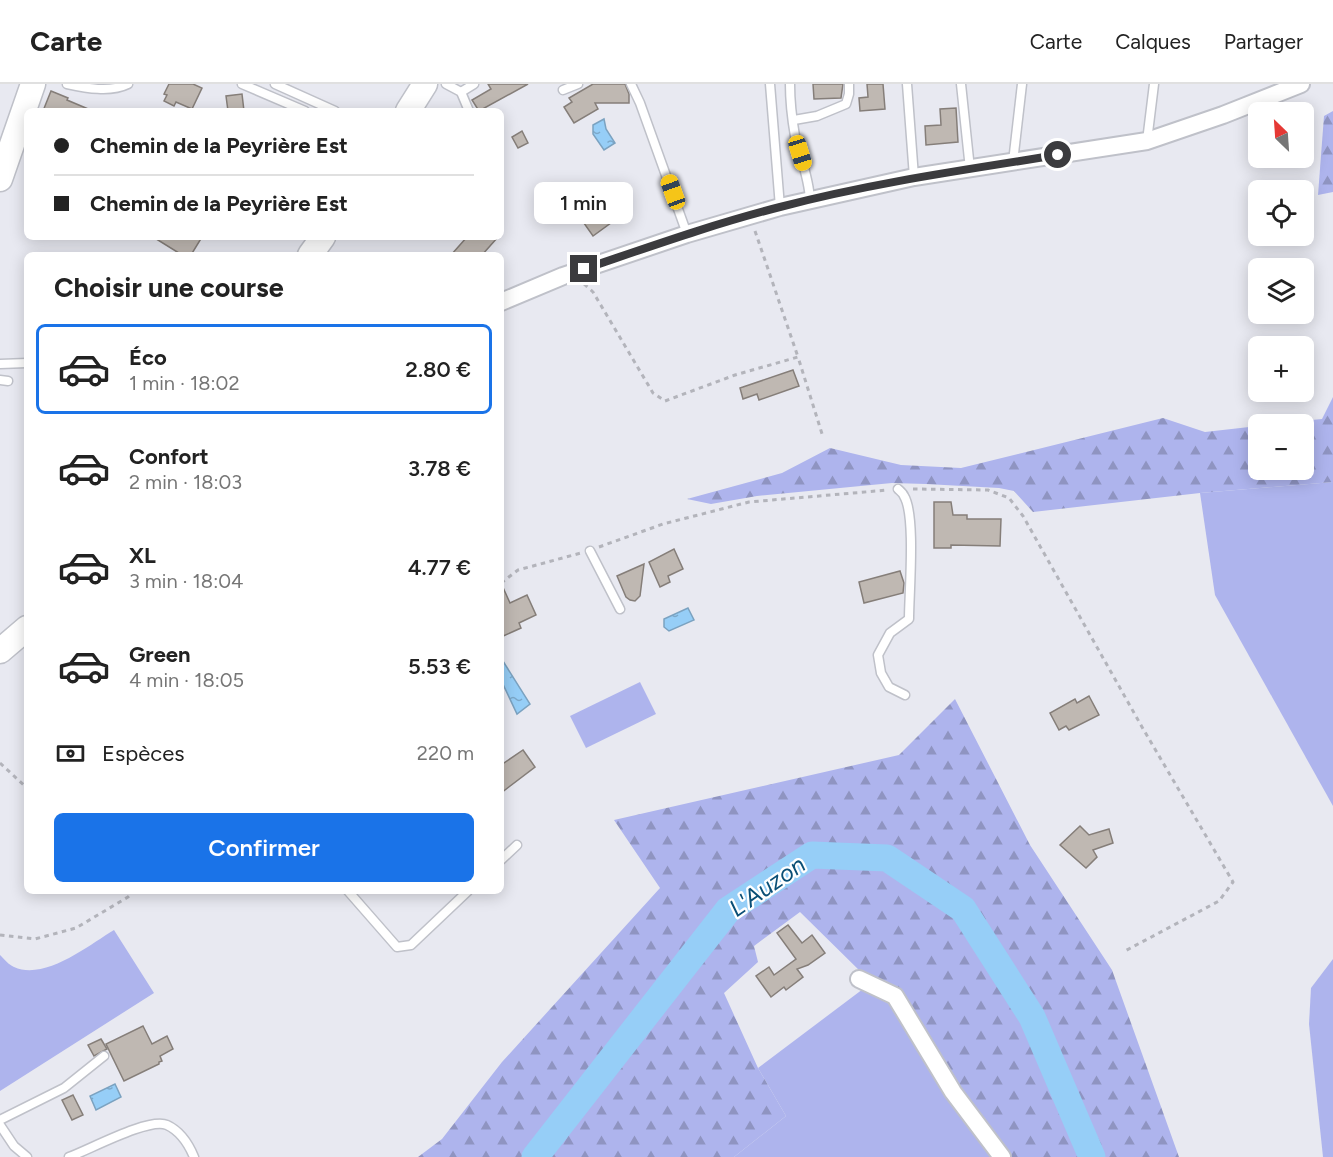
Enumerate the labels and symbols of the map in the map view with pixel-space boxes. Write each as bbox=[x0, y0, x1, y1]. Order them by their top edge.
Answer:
north arrow bbox=[1248, 102, 1314, 168]
car bbox=[786, 133, 814, 173]
route start bbox=[1044, 141, 1071, 168]
car bbox=[658, 172, 688, 212]
callout: 1 min bbox=[534, 182, 634, 224]
route end bbox=[570, 255, 597, 282]
water label: L'Auzon bbox=[723, 849, 811, 923]

